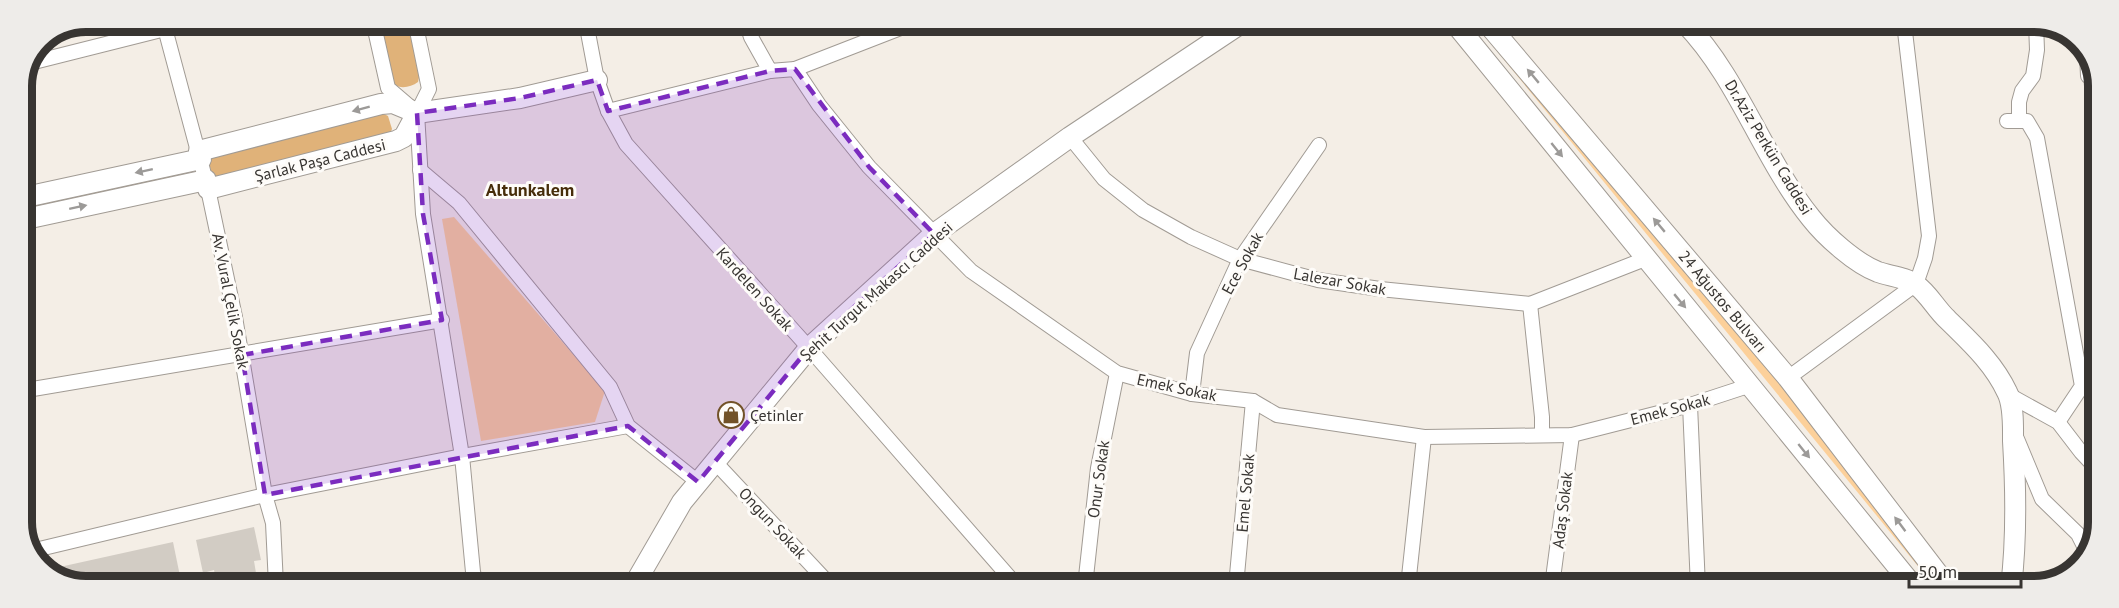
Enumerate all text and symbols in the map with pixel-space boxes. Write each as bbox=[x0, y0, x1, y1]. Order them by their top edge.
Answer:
one-way arrow bbox=[1526, 68, 1539, 84]
street label: Dr.Aziz Perkün Caddesi bbox=[1721, 76, 1817, 218]
one-way arrow bbox=[352, 105, 370, 114]
street label: Şarlak Paşa Caddesi bbox=[252, 134, 388, 186]
one-way arrow bbox=[1550, 142, 1562, 157]
one-way arrow bbox=[134, 167, 153, 176]
district label: Altunkalem bbox=[486, 178, 574, 201]
one-way arrow bbox=[69, 202, 87, 212]
street label: Şehit Turgut Makascı Caddesi bbox=[795, 217, 957, 365]
one-way arrow bbox=[1652, 217, 1665, 233]
street label: Ece Sokak bbox=[1217, 228, 1267, 298]
street label: Av. Vural Çelik Sokak bbox=[208, 231, 254, 371]
street label: Kardelen Sokak bbox=[712, 243, 798, 335]
street label: 24 Ağustos Bulvarı bbox=[1674, 246, 1772, 356]
street label: Lalezar Sokak bbox=[1292, 263, 1388, 299]
one-way arrow bbox=[1673, 293, 1686, 308]
street label: Emek Sokak bbox=[1135, 369, 1219, 405]
street label: Emek Sokak bbox=[1628, 389, 1712, 429]
shop icon: Çetinler bbox=[716, 400, 746, 430]
place label: Çetinler bbox=[750, 405, 804, 425]
street label: Onur Sokak bbox=[1083, 438, 1113, 519]
one-way arrow bbox=[1797, 443, 1810, 458]
street label: Emel Sokak bbox=[1232, 452, 1258, 533]
street label: Adaş Sokak bbox=[1547, 470, 1577, 550]
street label: Ongun Sokak bbox=[735, 483, 811, 563]
one-way arrow bbox=[1894, 516, 1906, 531]
scale bar bbox=[1909, 551, 2022, 589]
text: 50 m bbox=[1918, 560, 1957, 583]

